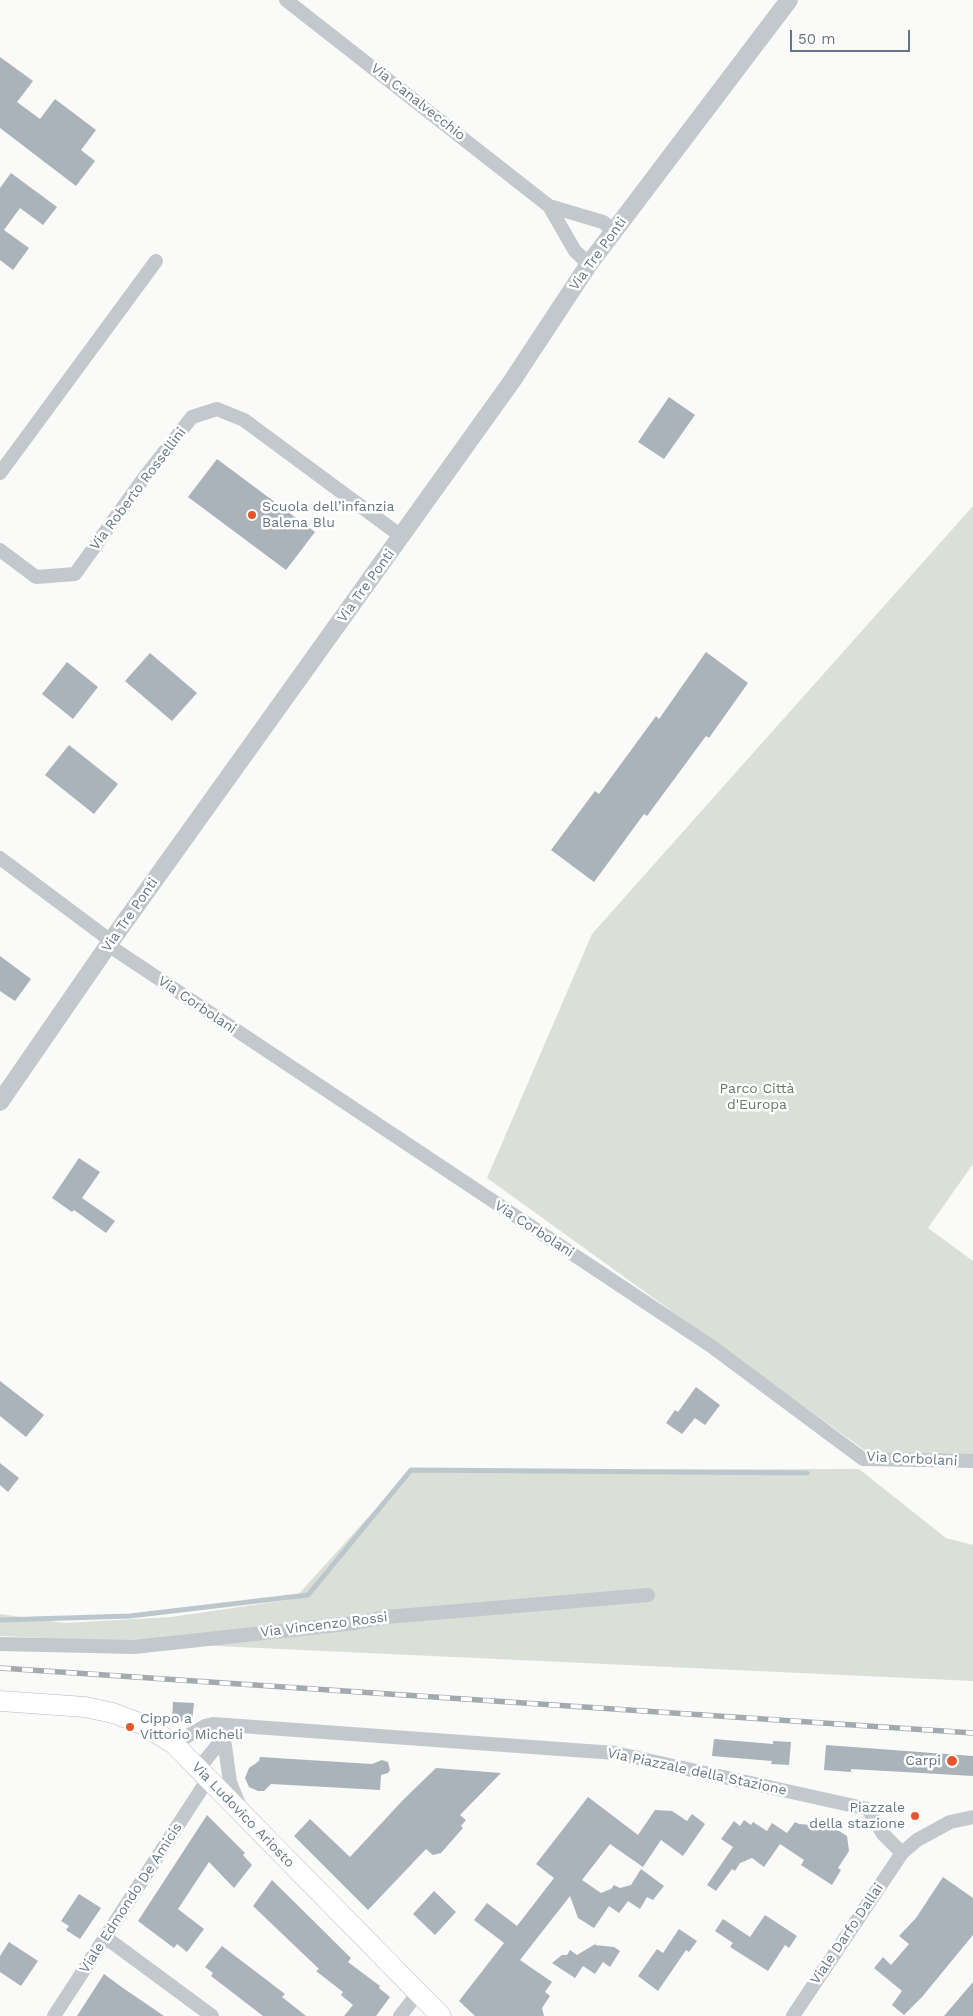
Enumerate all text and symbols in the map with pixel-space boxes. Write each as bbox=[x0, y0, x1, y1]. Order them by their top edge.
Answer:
scale bar bbox=[793, 20, 913, 52]
text: 50 m bbox=[798, 30, 835, 48]
street label: Via Canalvecchio bbox=[367, 60, 469, 144]
street label: Via Tre Ponti bbox=[566, 214, 630, 294]
street label: Via Roberto Rossellini bbox=[86, 424, 190, 554]
place label: Scuola dell’infanzia Balena Blu bbox=[262, 499, 394, 532]
marker: Scuola dell’infanzia Balena Blu bbox=[246, 509, 258, 521]
street label: Via Tre Ponti bbox=[334, 546, 398, 626]
street label: Via Tre Ponti bbox=[98, 875, 162, 955]
street label: Via Corbolani bbox=[155, 973, 239, 1037]
park label: Parco Città d'Europa bbox=[719, 1081, 795, 1114]
street label: Via Corbolani bbox=[491, 1197, 577, 1261]
street label: Via Corbolani bbox=[866, 1448, 958, 1470]
street label: Via Vincenzo Rossi bbox=[259, 1609, 389, 1641]
place label: Cippo a Vittorio Micheli bbox=[140, 1711, 243, 1744]
marker: Cippo a Vittorio Micheli bbox=[124, 1721, 136, 1733]
street label: Via Piazzale della Stazione bbox=[606, 1745, 788, 1799]
place label: Carpi bbox=[905, 1753, 941, 1769]
marker: Carpi bbox=[945, 1754, 959, 1768]
street label: Via Ludovico Ariosto bbox=[188, 1759, 298, 1871]
place label: Piazzale della stazione bbox=[809, 1800, 905, 1832]
marker: Piazzale della stazione bbox=[909, 1810, 921, 1822]
street label: Viale Edmondo De Amicis bbox=[76, 1820, 186, 1976]
street label: Viale Darfo Dallai bbox=[807, 1880, 887, 1988]

